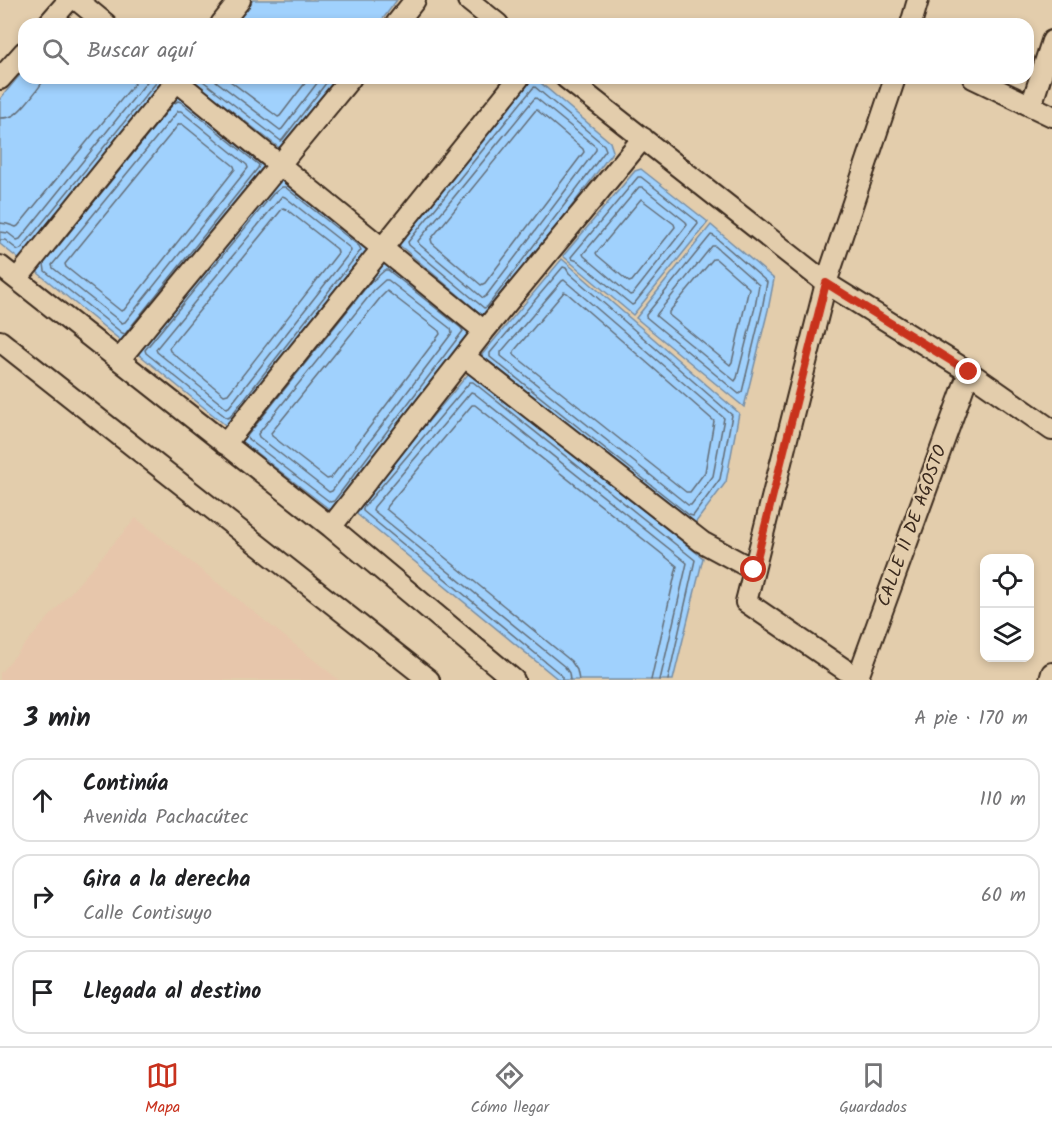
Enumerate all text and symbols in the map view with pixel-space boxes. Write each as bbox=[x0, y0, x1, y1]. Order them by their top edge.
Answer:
search box bbox=[18, 18, 1034, 84]
text: Buscar aquí bbox=[87, 34, 194, 69]
icon: search bbox=[39, 35, 72, 68]
route end bbox=[955, 358, 981, 384]
street label: CALLE 11 DE AGOSTO bbox=[870, 441, 956, 611]
map controls bbox=[980, 554, 1034, 662]
button: locate bbox=[980, 554, 1034, 608]
route start bbox=[740, 556, 766, 582]
button: layers bbox=[980, 608, 1034, 662]
text: 3 min bbox=[24, 698, 91, 740]
text: A pie · 170 m bbox=[914, 703, 1028, 735]
text: Continúa bbox=[83, 767, 168, 802]
icon: ahead bbox=[26, 784, 59, 817]
text: 110 m bbox=[980, 784, 1026, 816]
text: Avenida Pachacútec bbox=[83, 802, 249, 834]
text: Gira a la derecha bbox=[83, 863, 250, 898]
icon: right bbox=[26, 880, 59, 913]
text: 60 m bbox=[981, 880, 1026, 912]
text: Calle Contisuyo bbox=[83, 898, 212, 930]
text: Llegada al destino bbox=[83, 975, 261, 1010]
icon: arrive bbox=[26, 976, 59, 1009]
tab: Mapa bbox=[145, 1059, 180, 1120]
tab: Cómo llegar bbox=[470, 1059, 549, 1120]
tab: Guardados bbox=[839, 1059, 907, 1120]

